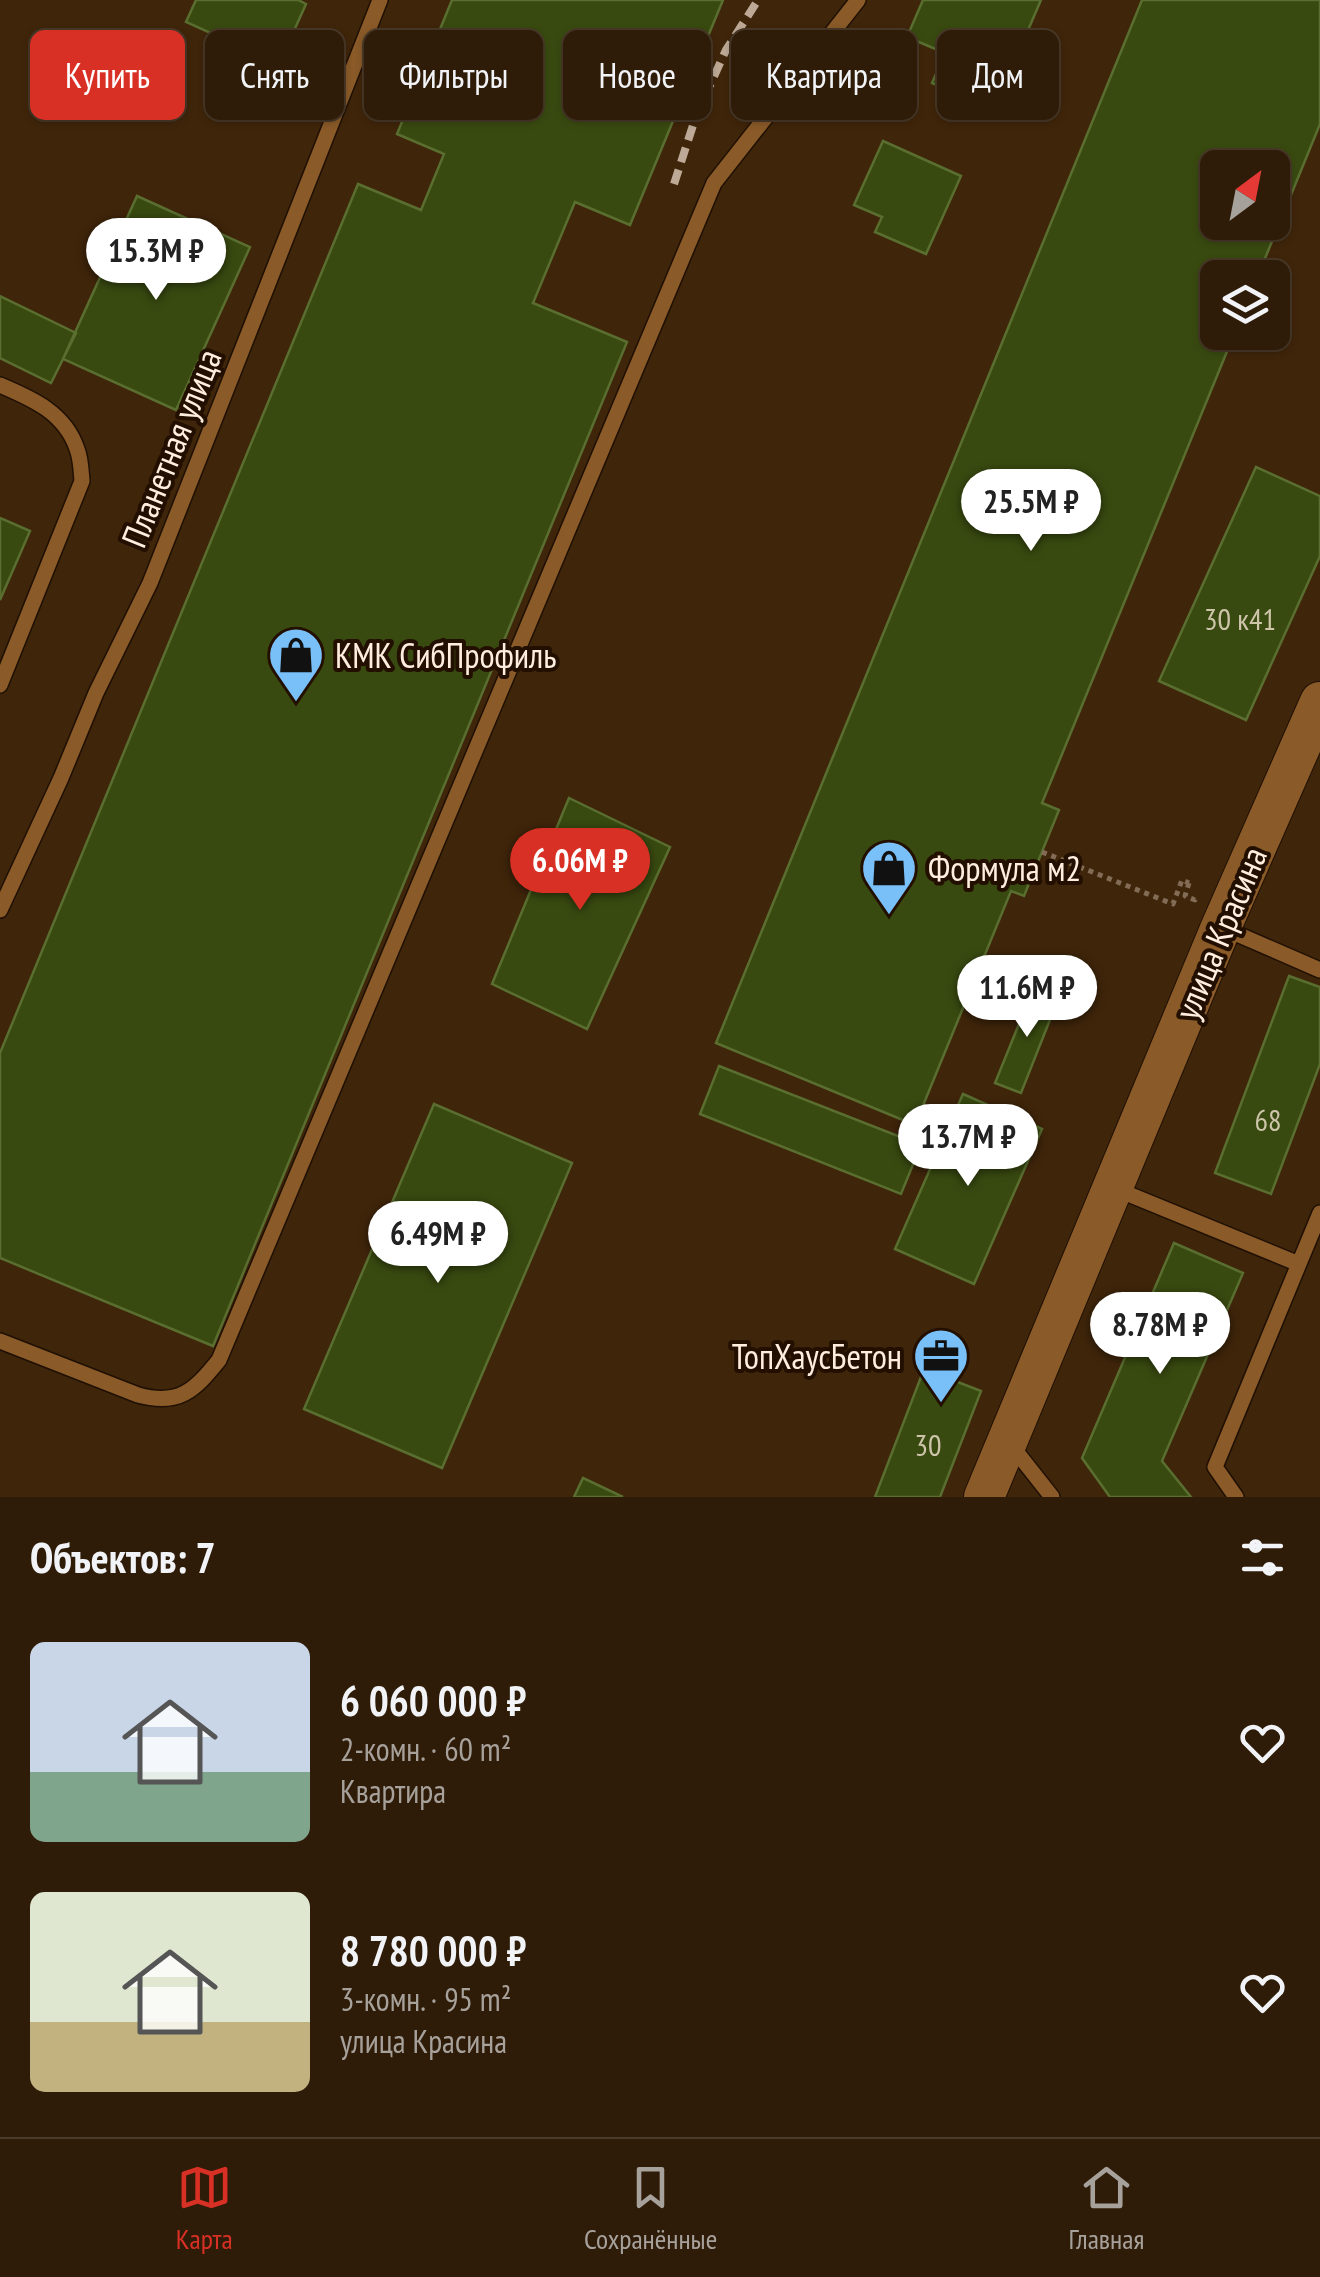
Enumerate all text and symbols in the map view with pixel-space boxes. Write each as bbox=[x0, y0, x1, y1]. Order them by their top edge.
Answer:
chip: Купить bbox=[30, 30, 185, 120]
chip: Снять bbox=[205, 30, 344, 120]
chip: Фильтры bbox=[364, 30, 543, 120]
chip: Новое bbox=[563, 30, 711, 120]
chip: Квартира bbox=[731, 30, 917, 120]
chip: Дом bbox=[937, 30, 1059, 120]
north arrow bbox=[1200, 150, 1290, 240]
map controls bbox=[1200, 150, 1290, 350]
pin: 15.3M ₽ bbox=[64, 218, 248, 303]
text: 15.3M ₽ bbox=[108, 229, 204, 271]
button: layers bbox=[1200, 260, 1290, 350]
street label: Планетная улица bbox=[110, 342, 232, 554]
pin: 25.5M ₽ bbox=[939, 469, 1123, 554]
text: 25.5M ₽ bbox=[983, 480, 1079, 522]
house number: 30 к41 bbox=[1204, 599, 1276, 638]
shop icon: КМК СибПрофиль bbox=[266, 625, 326, 704]
place label: КМК СибПрофиль bbox=[335, 632, 557, 678]
pin: 6.06M ₽ bbox=[488, 828, 672, 913]
shop icon: Формула м2 bbox=[859, 838, 919, 917]
text: 6.06M ₽ bbox=[532, 839, 628, 881]
street label: улица Красина bbox=[1163, 840, 1277, 1026]
place label: Формула м2 bbox=[928, 845, 1081, 891]
pin: 11.6M ₽ bbox=[935, 955, 1119, 1040]
text: 11.6M ₽ bbox=[979, 966, 1075, 1008]
house number: 68 bbox=[1255, 1100, 1282, 1139]
pin: 13.7M ₽ bbox=[876, 1104, 1060, 1189]
text: 13.7M ₽ bbox=[920, 1115, 1016, 1157]
pin: 6.49M ₽ bbox=[346, 1201, 530, 1286]
text: 6.49M ₽ bbox=[390, 1212, 486, 1254]
pin: 8.78M ₽ bbox=[1068, 1292, 1252, 1377]
text: 8.78M ₽ bbox=[1112, 1303, 1208, 1345]
office icon: ТопХаусБетон bbox=[911, 1326, 971, 1405]
place label: ТопХаусБетон bbox=[732, 1333, 902, 1379]
house number: 30 bbox=[915, 1425, 942, 1464]
text: Объектов: 7 bbox=[30, 1530, 216, 1585]
icon: filters bbox=[1235, 1530, 1290, 1585]
text: 6 060 000 ₽ bbox=[340, 1673, 526, 1728]
icon: home bbox=[110, 1682, 230, 1802]
icon: heart bbox=[1235, 1715, 1290, 1770]
text: 2-комн. · 60 m² bbox=[340, 1728, 511, 1770]
text: Квартира bbox=[340, 1770, 446, 1812]
text: 8 780 000 ₽ bbox=[340, 1923, 526, 1978]
icon: home bbox=[110, 1932, 230, 2052]
icon: heart bbox=[1235, 1965, 1290, 2020]
text: 3-комн. · 95 m² bbox=[340, 1978, 511, 2020]
text: улица Красина bbox=[340, 2020, 507, 2062]
tab: Карта bbox=[176, 2160, 233, 2257]
tab: Сохранённые bbox=[584, 2160, 717, 2257]
tab: Главная bbox=[1069, 2160, 1144, 2257]

